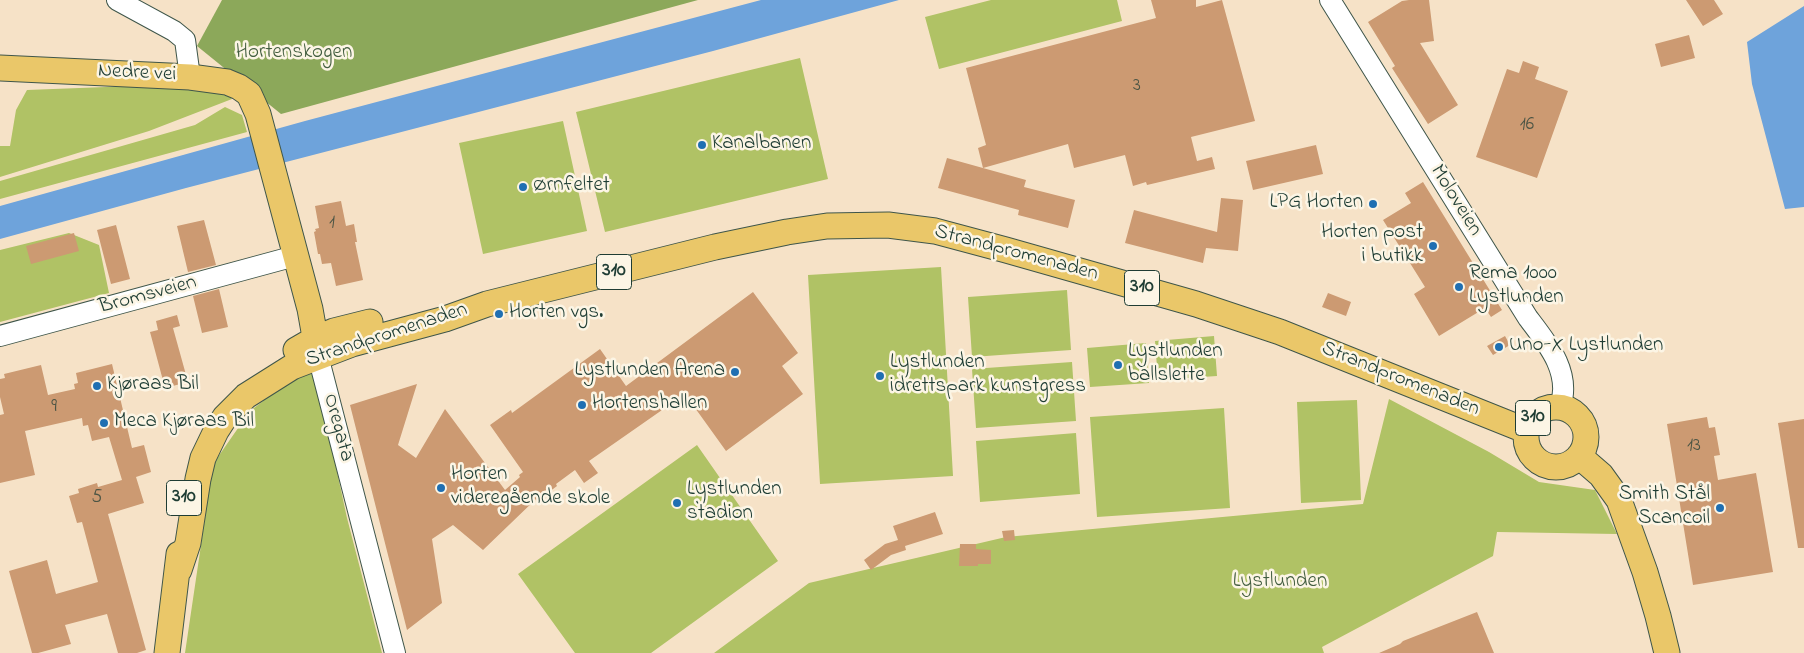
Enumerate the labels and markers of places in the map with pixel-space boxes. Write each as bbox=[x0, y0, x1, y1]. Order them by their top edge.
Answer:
place label: Kanalbanen bbox=[712, 132, 811, 158]
marker: Kanalbanen bbox=[696, 139, 708, 151]
place label: Ørnfeltet bbox=[533, 174, 610, 200]
marker: Ørnfeltet bbox=[517, 181, 529, 193]
place label: LPG Horten bbox=[1269, 191, 1363, 217]
marker: LPG Horten bbox=[1367, 198, 1379, 210]
place label: Horten post i butikk bbox=[1321, 221, 1423, 271]
marker: Horten post i butikk bbox=[1427, 240, 1439, 252]
place label: Rema 1000 Lystlunden bbox=[1469, 262, 1564, 312]
marker: Rema 1000 Lystlunden bbox=[1453, 281, 1465, 293]
place label: Horten vgs. bbox=[509, 301, 603, 327]
marker: Horten vgs. bbox=[493, 308, 505, 320]
place label: Uno-X Lystlunden bbox=[1509, 334, 1663, 360]
place label: Lystlunden ballslette bbox=[1128, 340, 1223, 390]
marker: Uno-X Lystlunden bbox=[1493, 341, 1505, 353]
place label: Lystlunden idrettspark kunstgress bbox=[890, 351, 1086, 401]
place label: Lystlunden Arena bbox=[575, 359, 725, 385]
marker: Lystlunden ballslette bbox=[1112, 359, 1124, 371]
marker: Lystlunden Arena bbox=[729, 366, 741, 378]
marker: Lystlunden idrettspark kunstgress bbox=[874, 370, 886, 382]
place label: Kjøraas Bil bbox=[107, 373, 199, 399]
marker: Kjøraas Bil bbox=[91, 380, 103, 392]
place label: Hortenshallen bbox=[592, 392, 707, 418]
marker: Hortenshallen bbox=[576, 399, 588, 411]
place label: Meca Kjøraas Bil bbox=[114, 410, 254, 436]
marker: Meca Kjøraas Bil bbox=[98, 417, 110, 429]
place label: Horten videregående skole bbox=[451, 463, 610, 513]
place label: Lystlunden stadion bbox=[687, 478, 782, 528]
marker: Horten videregående skole bbox=[435, 482, 447, 494]
place label: Smith Stål Scancoil bbox=[1619, 483, 1710, 533]
marker: Lystlunden stadion bbox=[671, 497, 683, 509]
marker: Smith Stål Scancoil bbox=[1714, 502, 1726, 514]

